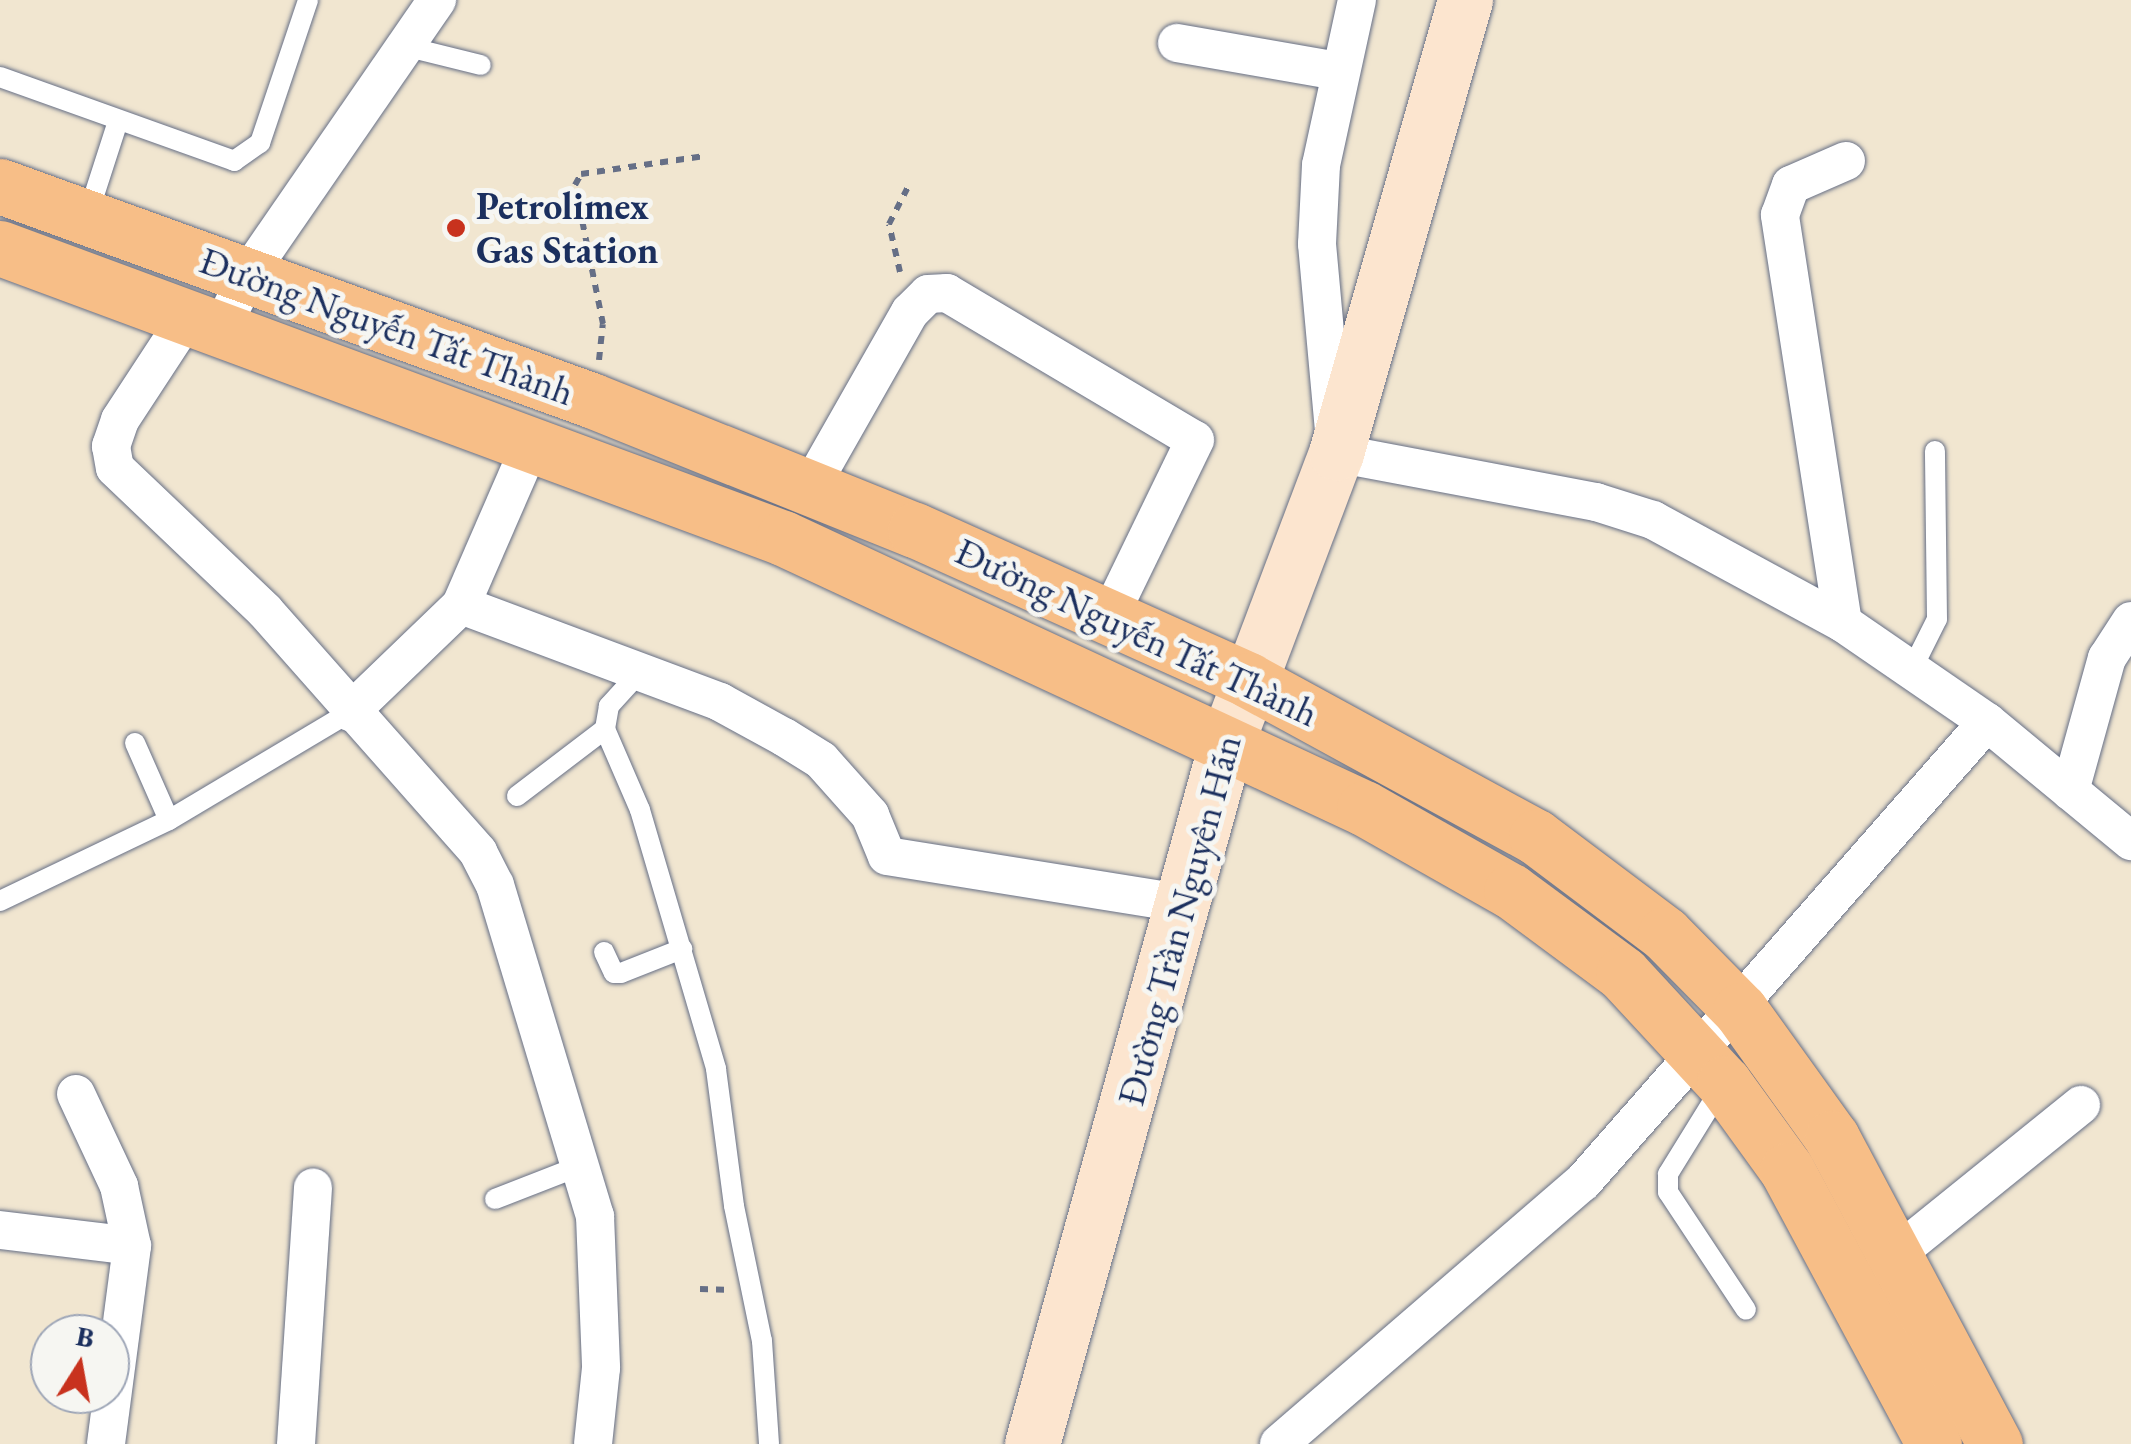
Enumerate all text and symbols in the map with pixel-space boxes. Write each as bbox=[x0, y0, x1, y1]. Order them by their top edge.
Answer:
place label: Petrolimex Gas Station bbox=[476, 183, 658, 272]
marker: Petrolimex Gas Station bbox=[445, 217, 467, 239]
street label: Đường Nguyễn Tất Thành bbox=[194, 237, 580, 415]
street label: Đường Nguyễn Tất Thành bbox=[949, 528, 1325, 736]
street label: Đường Trần Nguyên Hãn bbox=[1108, 730, 1250, 1110]
north arrow bbox=[30, 1314, 130, 1414]
text: B bbox=[73, 1317, 97, 1356]

